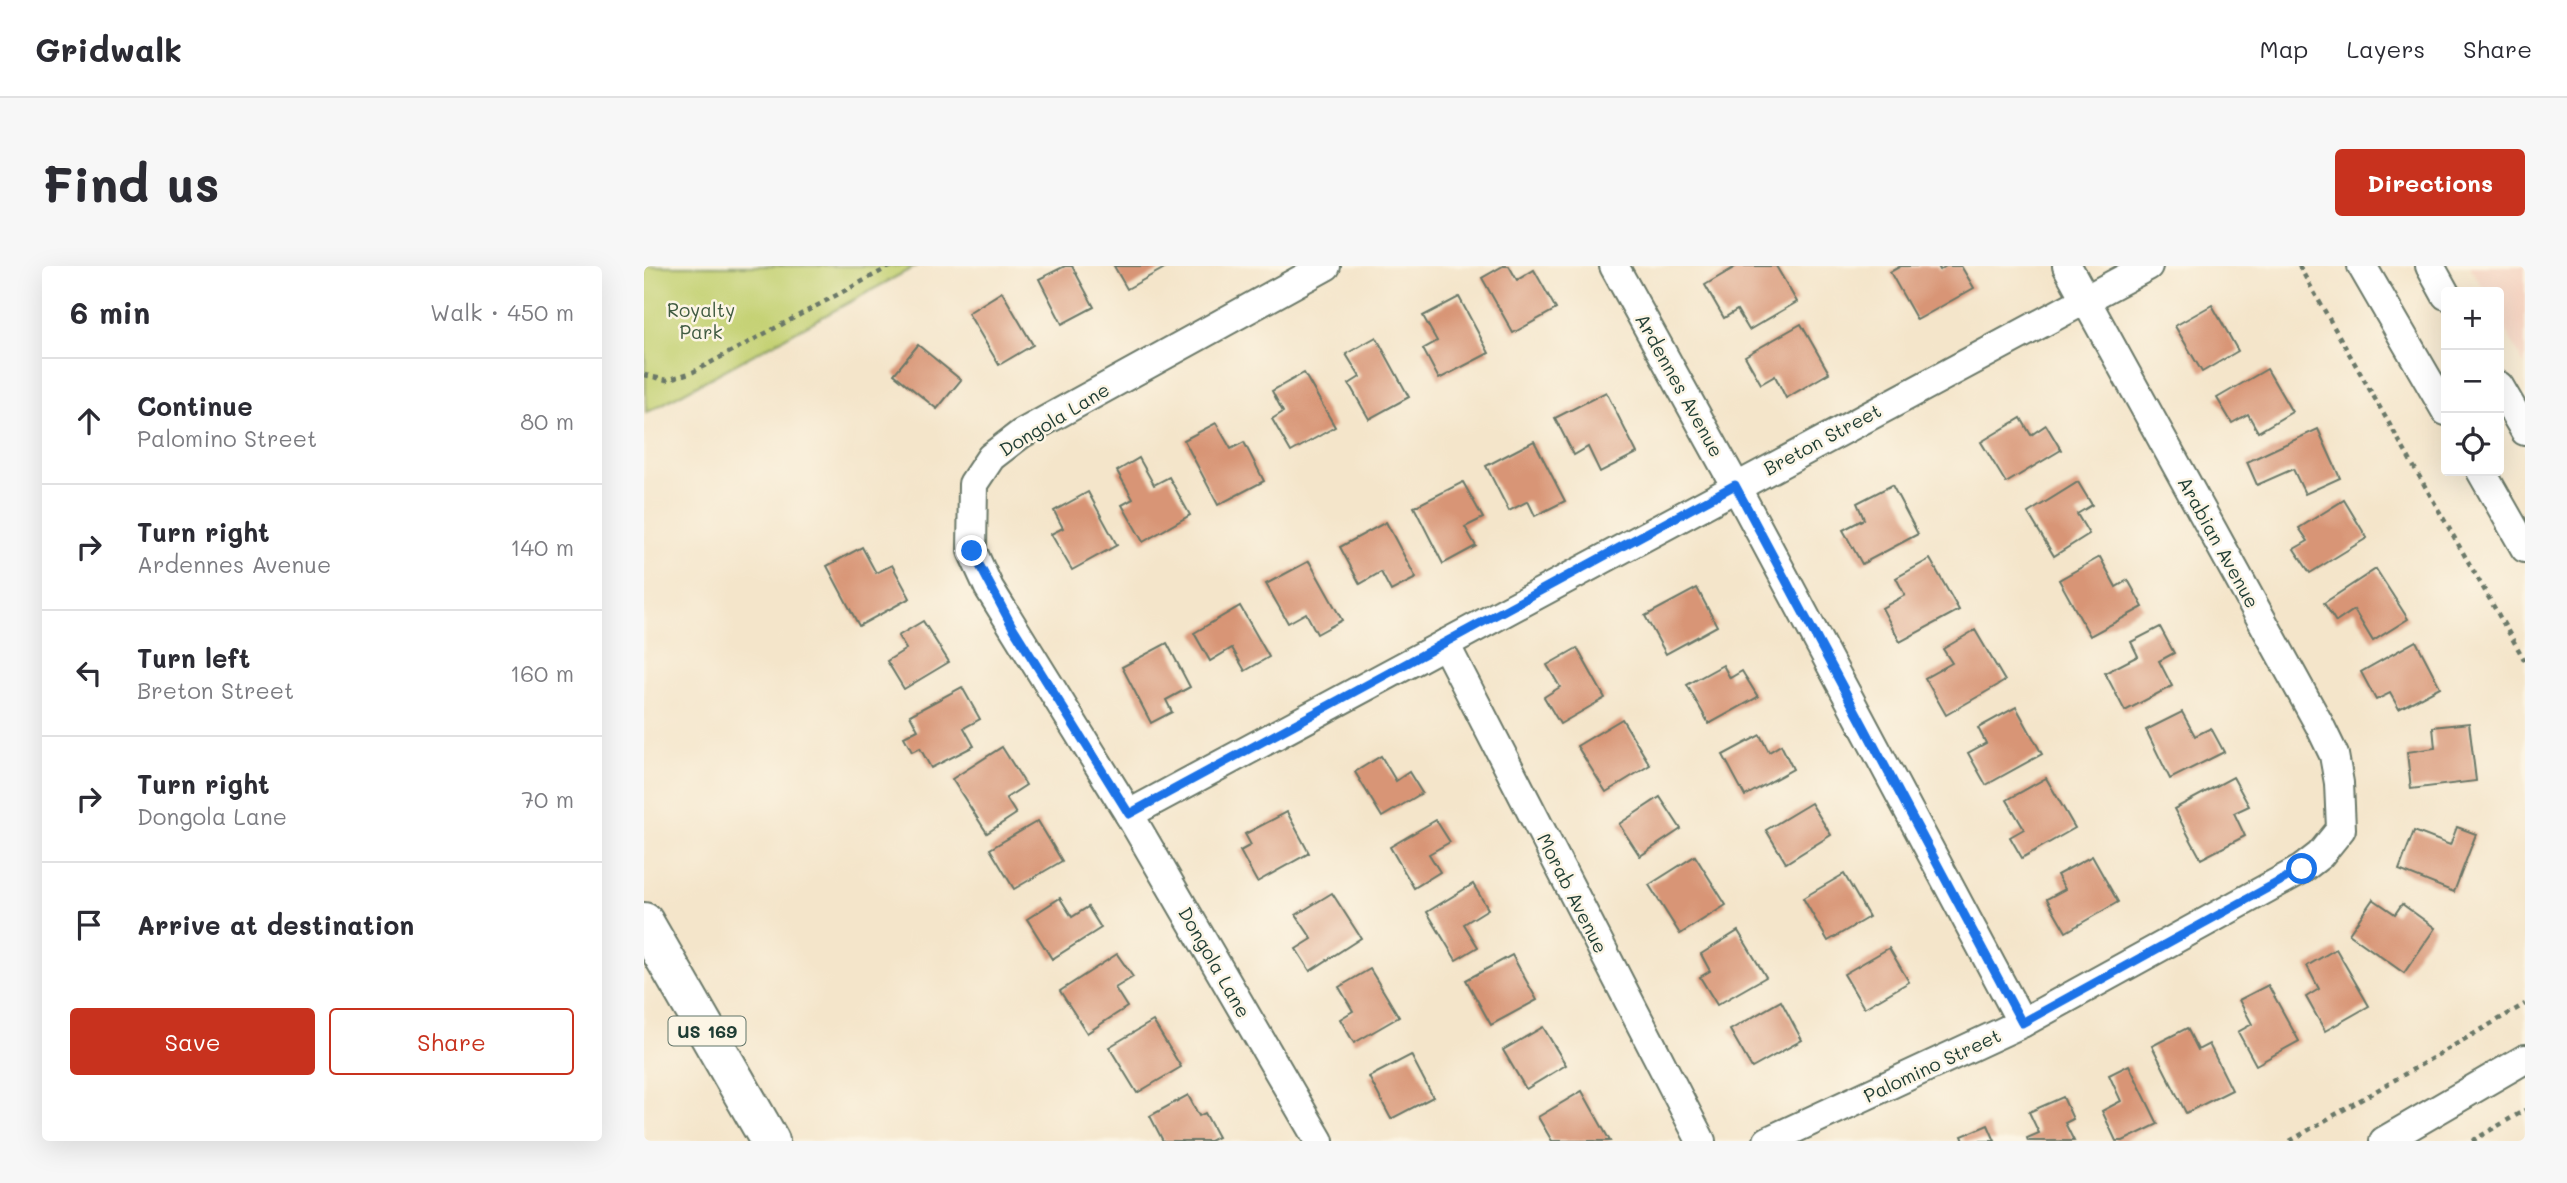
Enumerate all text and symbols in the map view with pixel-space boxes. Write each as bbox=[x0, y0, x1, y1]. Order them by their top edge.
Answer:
text: Gridwalk bbox=[35, 27, 182, 70]
text: Map bbox=[2260, 33, 2308, 64]
text: Layers bbox=[2346, 33, 2425, 64]
text: Share bbox=[2463, 33, 2532, 64]
button: Directions bbox=[2335, 149, 2525, 216]
text: Find us bbox=[42, 151, 220, 214]
map controls bbox=[2441, 287, 2504, 476]
button: + bbox=[2441, 287, 2504, 350]
text: 6 min bbox=[70, 292, 150, 332]
text: Walk · 450 m bbox=[430, 297, 574, 327]
park label: Royalty Park bbox=[667, 297, 735, 344]
street label: Ardennes Avenue bbox=[1630, 309, 1730, 461]
button: − bbox=[2441, 350, 2504, 413]
street label: Dongola Lane bbox=[994, 376, 1114, 462]
text: Continue bbox=[137, 389, 253, 423]
street label: Breton Street bbox=[1759, 397, 1885, 481]
icon: ahead bbox=[70, 402, 108, 440]
text: 80 m bbox=[520, 406, 574, 436]
button: locate bbox=[2441, 413, 2504, 476]
text: Palomino Street bbox=[137, 423, 317, 453]
street label: Arabian Avenue bbox=[2173, 472, 2265, 612]
text: Turn right bbox=[137, 515, 270, 549]
icon: right bbox=[70, 528, 108, 566]
text: 140 m bbox=[510, 532, 574, 562]
route end bbox=[956, 535, 987, 566]
text: Ardennes Avenue bbox=[137, 549, 331, 579]
text: Turn left bbox=[137, 641, 250, 675]
icon: left bbox=[70, 654, 108, 692]
text: 160 m bbox=[510, 658, 574, 688]
text: Breton Street bbox=[137, 675, 294, 705]
text: Turn right bbox=[137, 767, 270, 801]
icon: right bbox=[70, 780, 108, 818]
text: 70 m bbox=[521, 784, 574, 814]
text: Dongola Lane bbox=[137, 801, 287, 831]
street label: Morab Avenue bbox=[1532, 829, 1614, 957]
route start bbox=[2286, 853, 2317, 884]
street label: Dongola Lane bbox=[1173, 902, 1257, 1022]
icon: arrive bbox=[70, 906, 108, 944]
text: Arrive at destination bbox=[137, 908, 414, 942]
button: Save bbox=[70, 1008, 315, 1075]
button: Share bbox=[329, 1008, 574, 1075]
road number: US 169 bbox=[668, 1016, 746, 1046]
street label: Palomino Street bbox=[1859, 1022, 2005, 1108]

